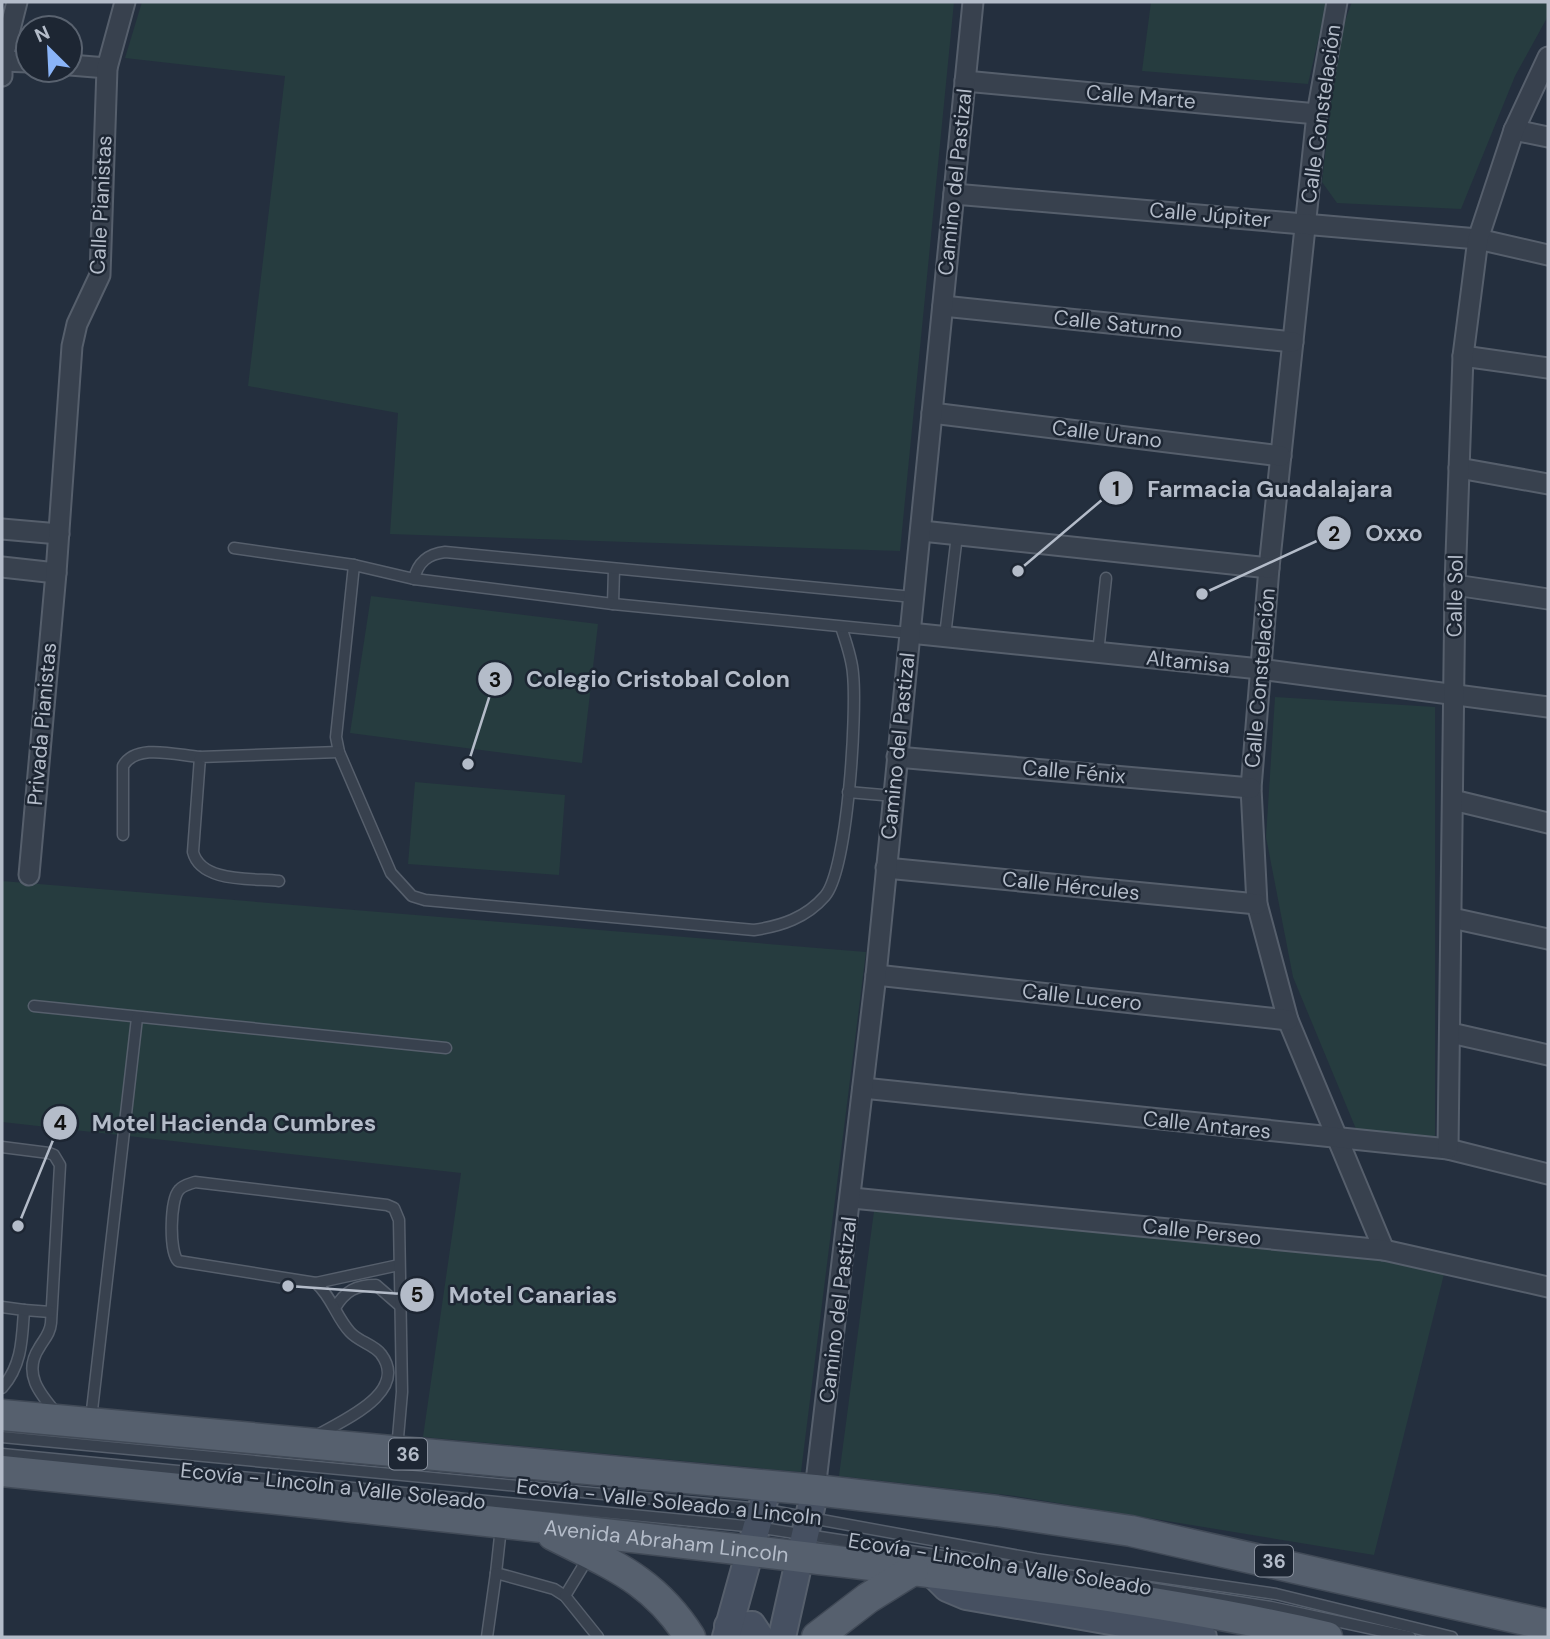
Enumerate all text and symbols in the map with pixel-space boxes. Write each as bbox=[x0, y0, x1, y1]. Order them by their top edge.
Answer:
north arrow bbox=[14, 14, 84, 84]
text: N bbox=[31, 20, 54, 48]
street label: Calle Constelación bbox=[1295, 23, 1347, 205]
street label: Calle Marte bbox=[1085, 78, 1197, 116]
street label: Camino del Pastizal bbox=[931, 87, 979, 277]
street label: Calle Pianistas bbox=[83, 135, 119, 275]
street label: Calle Júpiter bbox=[1148, 196, 1272, 234]
street label: Calle Saturno bbox=[1052, 303, 1184, 345]
street label: Calle Urano bbox=[1050, 413, 1164, 455]
callout: Farmacia Guadalajara bbox=[1098, 466, 1407, 510]
text: Farmacia Guadalajara bbox=[1147, 474, 1393, 504]
text: 1 bbox=[1112, 475, 1120, 503]
callout: Oxxo bbox=[1316, 511, 1437, 555]
text: Oxxo bbox=[1365, 518, 1423, 548]
text: 2 bbox=[1328, 520, 1340, 548]
street label: Calle Sol bbox=[1440, 554, 1470, 638]
street label: Calle Constelación bbox=[1238, 587, 1282, 769]
street label: Privada Pianistas bbox=[21, 642, 63, 806]
street label: Altamisa bbox=[1145, 644, 1231, 680]
street label: Camino del Pastizal bbox=[874, 651, 922, 841]
callout: Colegio Cristobal Colon bbox=[477, 657, 804, 701]
text: Colegio Cristobal Colon bbox=[526, 664, 790, 694]
text: 3 bbox=[489, 666, 501, 694]
street label: Calle Fénix bbox=[1021, 754, 1127, 790]
street label: Calle Hércules bbox=[1001, 865, 1141, 907]
street label: Calle Lucero bbox=[1021, 977, 1143, 1017]
callout: Motel Hacienda Cumbres bbox=[43, 1101, 390, 1145]
street label: Calle Antares bbox=[1141, 1104, 1273, 1146]
text: Motel Hacienda Cumbres bbox=[92, 1108, 376, 1138]
text: 4 bbox=[53, 1109, 67, 1137]
street label: Calle Perseo bbox=[1141, 1212, 1263, 1252]
street label: Camino del Pastizal bbox=[813, 1215, 863, 1405]
callout: Motel Canarias bbox=[400, 1273, 631, 1317]
text: Motel Canarias bbox=[449, 1280, 617, 1310]
text: 5 bbox=[410, 1281, 424, 1309]
road number: 36 bbox=[389, 1438, 427, 1470]
street label: Ecovía - Lincoln a Valle Soleado bbox=[179, 1456, 487, 1516]
street label: Ecovía - Valle Soleado a Lincoln bbox=[515, 1472, 823, 1532]
street label: Avenida Abraham Lincoln bbox=[542, 1513, 790, 1569]
street label: Ecovía - Lincoln a Valle Soleado bbox=[846, 1526, 1154, 1602]
road number: 36 bbox=[1255, 1546, 1293, 1576]

